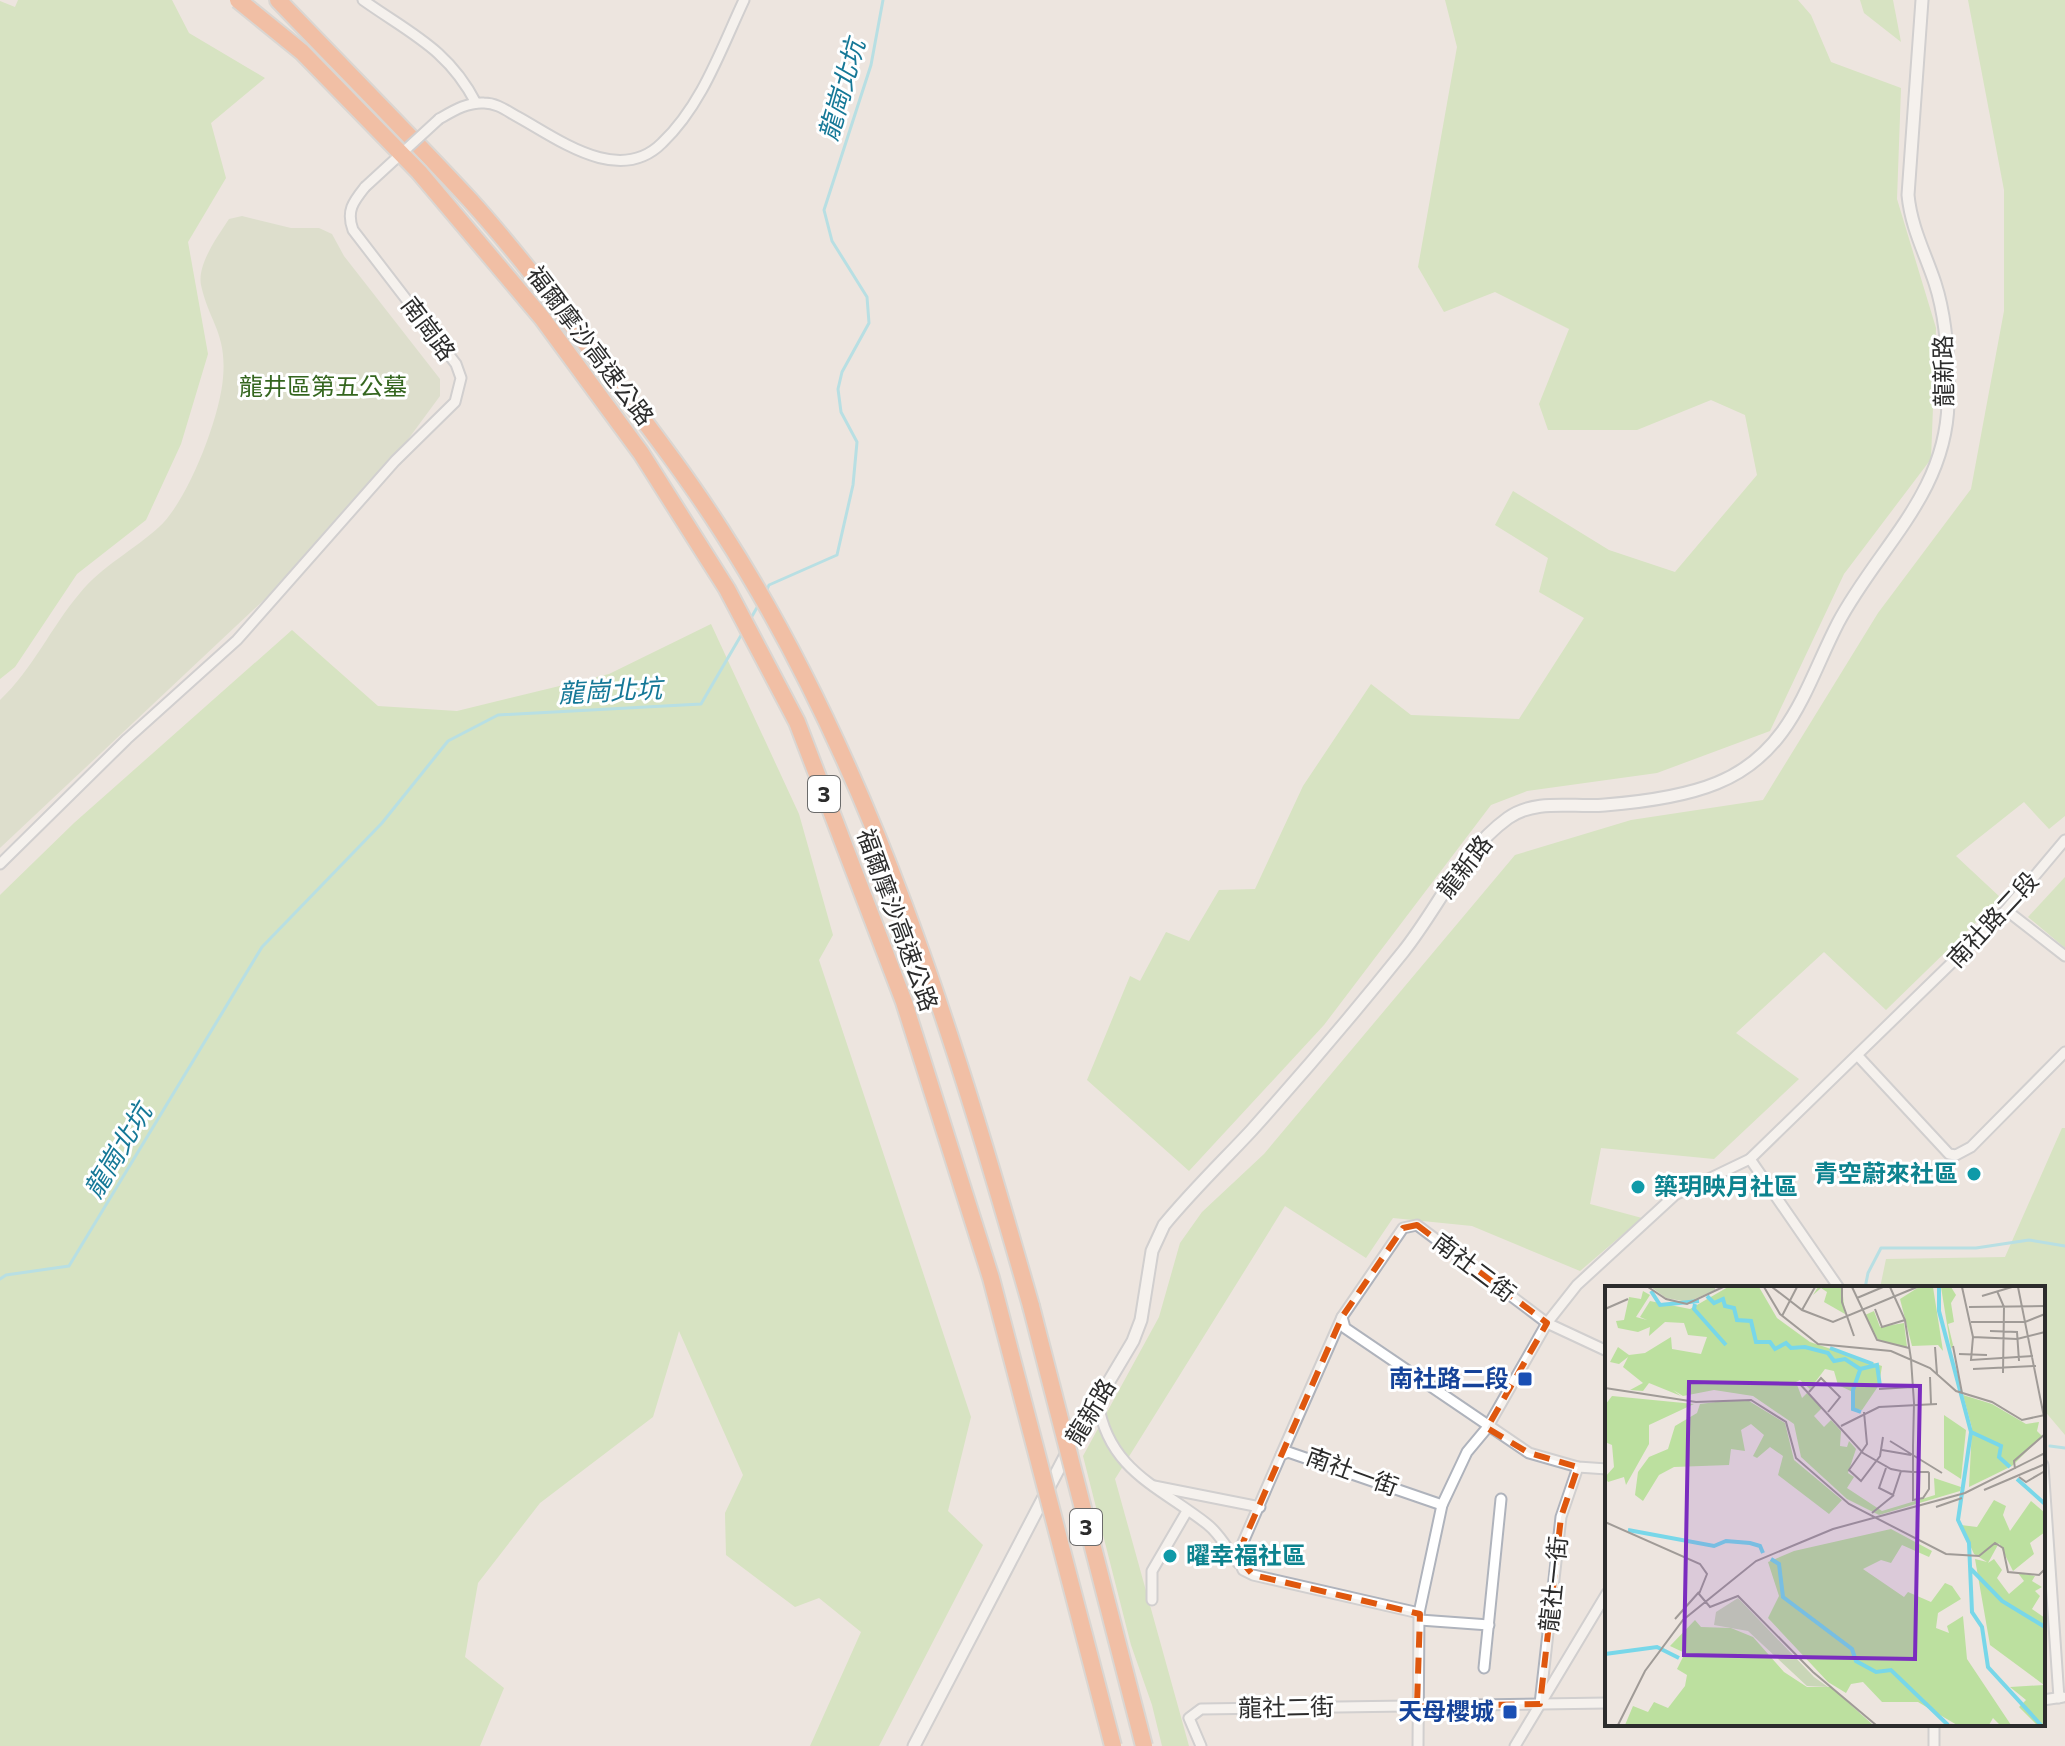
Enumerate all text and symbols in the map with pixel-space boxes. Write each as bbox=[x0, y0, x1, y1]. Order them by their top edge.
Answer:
water label: 龍崗北坑 bbox=[811, 31, 871, 144]
street label: 福爾摩沙高速公路 bbox=[522, 260, 661, 430]
street label: 南崗路 bbox=[396, 291, 462, 366]
street label: 龍新路 bbox=[1927, 335, 1958, 407]
park label: 龍井區第五公墓 bbox=[239, 371, 407, 400]
water label: 龍崗北坑 bbox=[557, 671, 667, 708]
road number: 3 bbox=[808, 776, 840, 812]
street label: 福爾摩沙高速公路 bbox=[852, 824, 945, 1015]
street label: 龍新路 bbox=[1430, 829, 1497, 903]
street label: 南社路二段 bbox=[1940, 865, 2043, 973]
water label: 龍崗北坑 bbox=[77, 1094, 159, 1203]
place label: 青空蔚來社區 bbox=[1814, 1158, 1958, 1187]
marker: 青空蔚來社區 bbox=[1965, 1165, 1983, 1183]
place label: 築玥映月社區 bbox=[1654, 1171, 1798, 1200]
marker: 築玥映月社區 bbox=[1629, 1178, 1647, 1196]
street label: 南社二街 bbox=[1428, 1226, 1522, 1307]
inset map bbox=[1605, 1286, 2045, 1726]
place label: 南社路二段 bbox=[1389, 1363, 1509, 1392]
marker: 南社路二段 bbox=[1516, 1370, 1534, 1388]
street label: 龍新路 bbox=[1059, 1373, 1121, 1450]
street label: 南社一街 bbox=[1302, 1441, 1403, 1501]
road number: 3 bbox=[1070, 1509, 1102, 1545]
street label: 龍社一街 bbox=[1533, 1535, 1572, 1633]
place label: 曜幸福社區 bbox=[1186, 1540, 1306, 1569]
marker: 曜幸福社區 bbox=[1161, 1547, 1179, 1565]
street label: 龍社二街 bbox=[1238, 1691, 1334, 1722]
place label: 天母櫻城 bbox=[1398, 1696, 1494, 1725]
marker: 天母櫻城 bbox=[1501, 1703, 1519, 1721]

